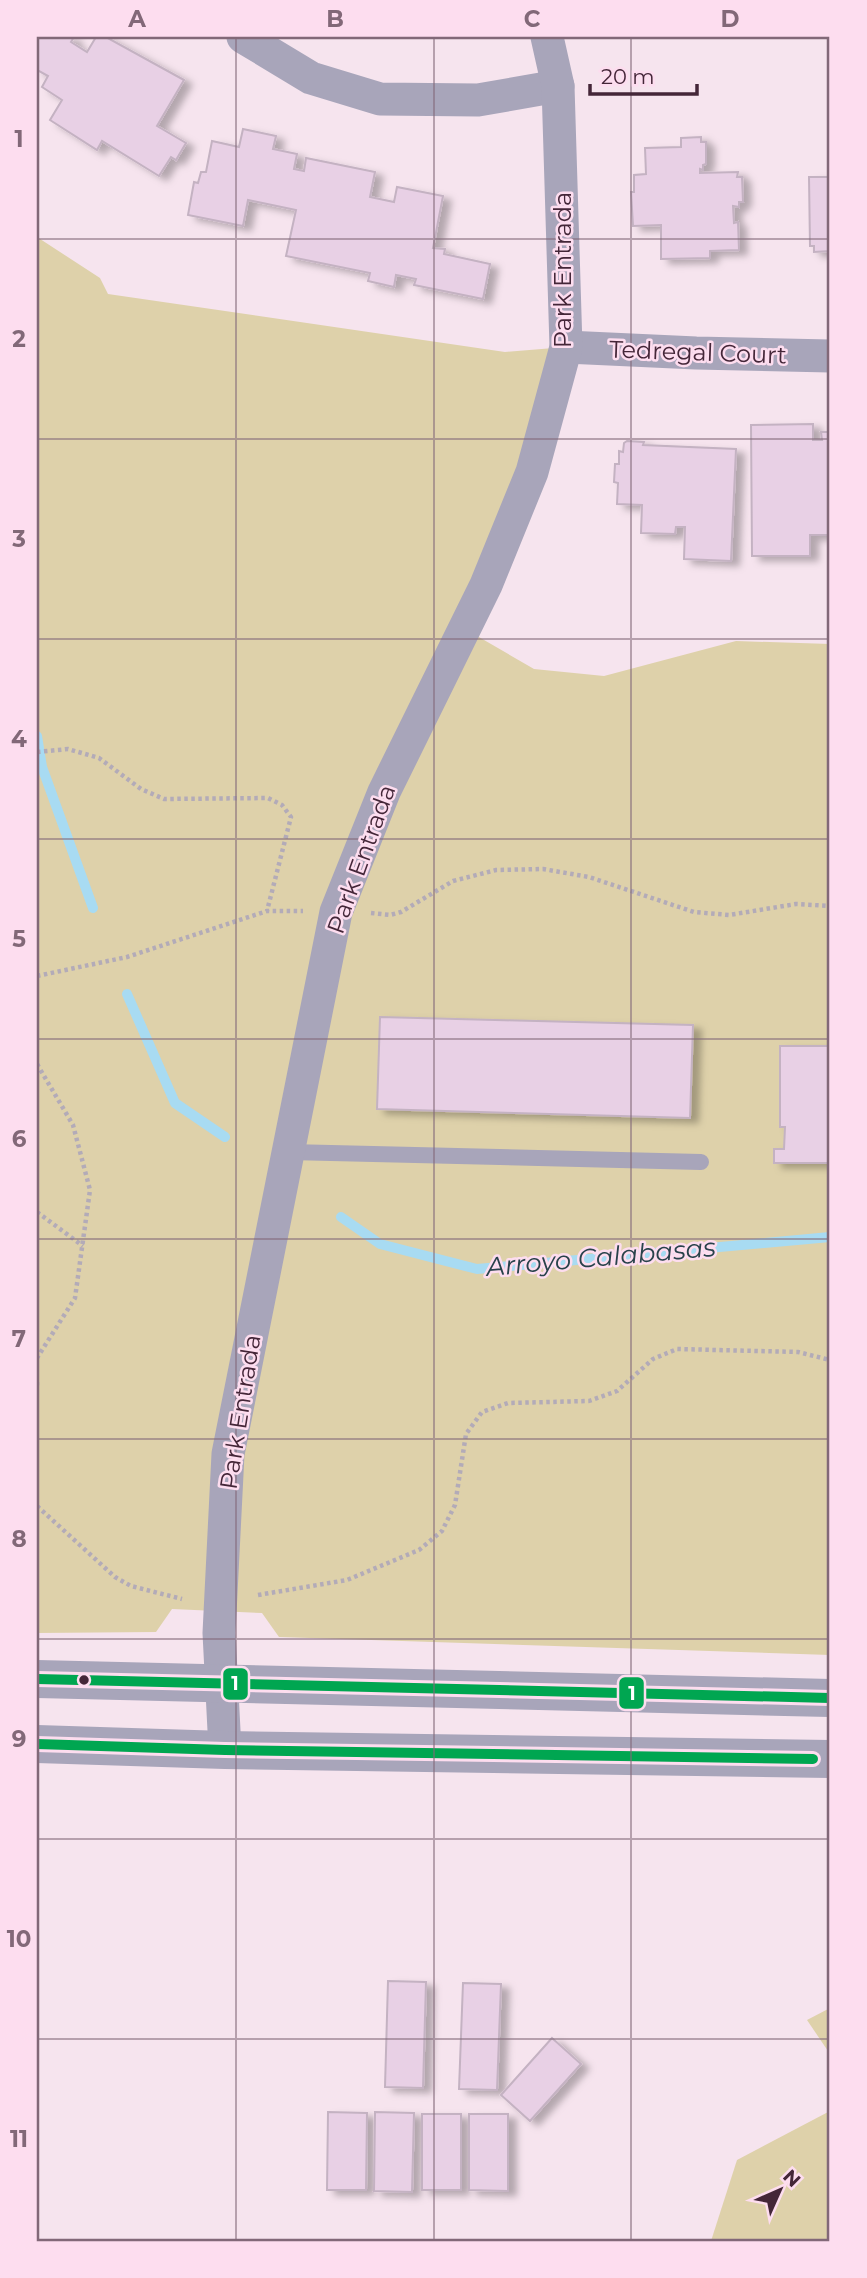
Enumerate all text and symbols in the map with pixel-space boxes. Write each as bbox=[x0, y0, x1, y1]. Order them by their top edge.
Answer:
text: A bbox=[127, 5, 146, 33]
text: B bbox=[326, 5, 344, 33]
text: C bbox=[524, 5, 541, 33]
text: D bbox=[721, 5, 740, 33]
scale bar bbox=[590, 52, 697, 96]
text: 20 m bbox=[601, 64, 655, 89]
text: 1 bbox=[14, 125, 24, 153]
street label: Park Entrada bbox=[548, 192, 577, 348]
text: 2 bbox=[12, 325, 26, 353]
street label: Tedregal Court bbox=[609, 334, 788, 370]
text: 3 bbox=[11, 525, 26, 553]
text: 4 bbox=[11, 725, 27, 753]
street label: Park Entrada bbox=[321, 781, 401, 937]
text: 5 bbox=[12, 925, 26, 953]
text: 6 bbox=[12, 1125, 27, 1153]
water label: Arroyo Calabasas bbox=[483, 1231, 717, 1283]
text: 7 bbox=[12, 1325, 26, 1353]
street label: Park Entrada bbox=[213, 1333, 267, 1491]
text: 8 bbox=[11, 1525, 27, 1553]
line badge: 1 bbox=[222, 1667, 249, 1701]
text: 1 bbox=[231, 1672, 239, 1695]
unlabelled marker bbox=[77, 1673, 91, 1687]
line badge: 1 bbox=[618, 1676, 645, 1710]
text: 1 bbox=[628, 1682, 636, 1705]
text: 9 bbox=[12, 1725, 26, 1753]
text: 10 bbox=[7, 1925, 31, 1953]
text: 11 bbox=[10, 2125, 28, 2153]
north arrow bbox=[744, 2156, 814, 2226]
text: N bbox=[778, 2165, 805, 2192]

